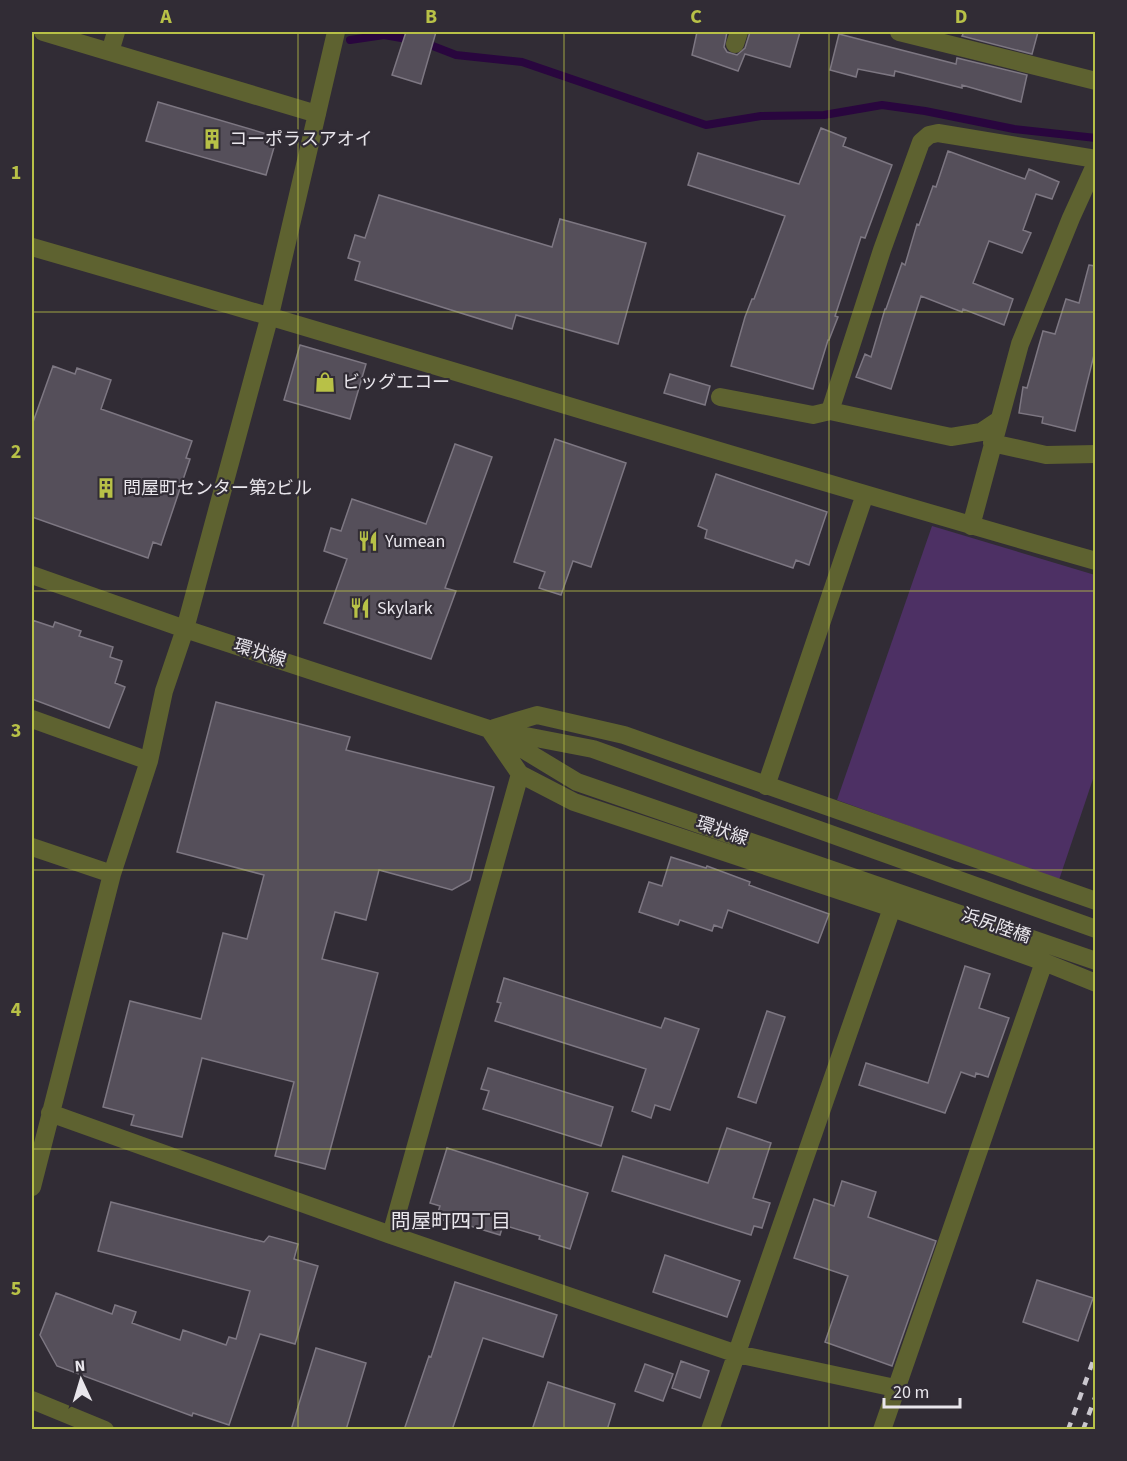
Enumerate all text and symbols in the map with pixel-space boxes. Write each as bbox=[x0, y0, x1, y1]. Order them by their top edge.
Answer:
text: A bbox=[159, 3, 172, 31]
text: B bbox=[425, 3, 437, 31]
text: C bbox=[690, 3, 702, 31]
text: D bbox=[955, 3, 967, 31]
building icon: コーポラスアオイ bbox=[200, 127, 224, 151]
place label: コーポラスアオイ bbox=[229, 127, 373, 152]
text: 1 bbox=[11, 159, 21, 187]
shop icon: ビッグエコー bbox=[313, 370, 337, 394]
place label: ビッグエコー bbox=[342, 370, 450, 395]
text: 2 bbox=[11, 438, 21, 466]
building icon: 問屋町センター第2ビル bbox=[94, 476, 118, 500]
place label: 問屋町センター第2ビル bbox=[123, 476, 312, 501]
restaurant icon: Yumean bbox=[356, 529, 380, 553]
place label: Yumean bbox=[384, 529, 445, 554]
restaurant icon: Skylark bbox=[348, 596, 372, 620]
place label: Skylark bbox=[377, 596, 433, 621]
street label: 環状線 bbox=[230, 633, 290, 673]
text: 3 bbox=[11, 717, 21, 745]
street label: 環状線 bbox=[692, 810, 752, 852]
street label: 浜尻陸橋 bbox=[958, 902, 1034, 950]
text: 4 bbox=[11, 996, 22, 1024]
district label: 問屋町四丁目 bbox=[391, 1208, 511, 1236]
text: 5 bbox=[11, 1275, 21, 1303]
north arrow bbox=[51, 1350, 111, 1410]
text: N bbox=[74, 1355, 86, 1377]
scale bar bbox=[884, 1371, 960, 1409]
text: 20 m bbox=[893, 1380, 929, 1405]

